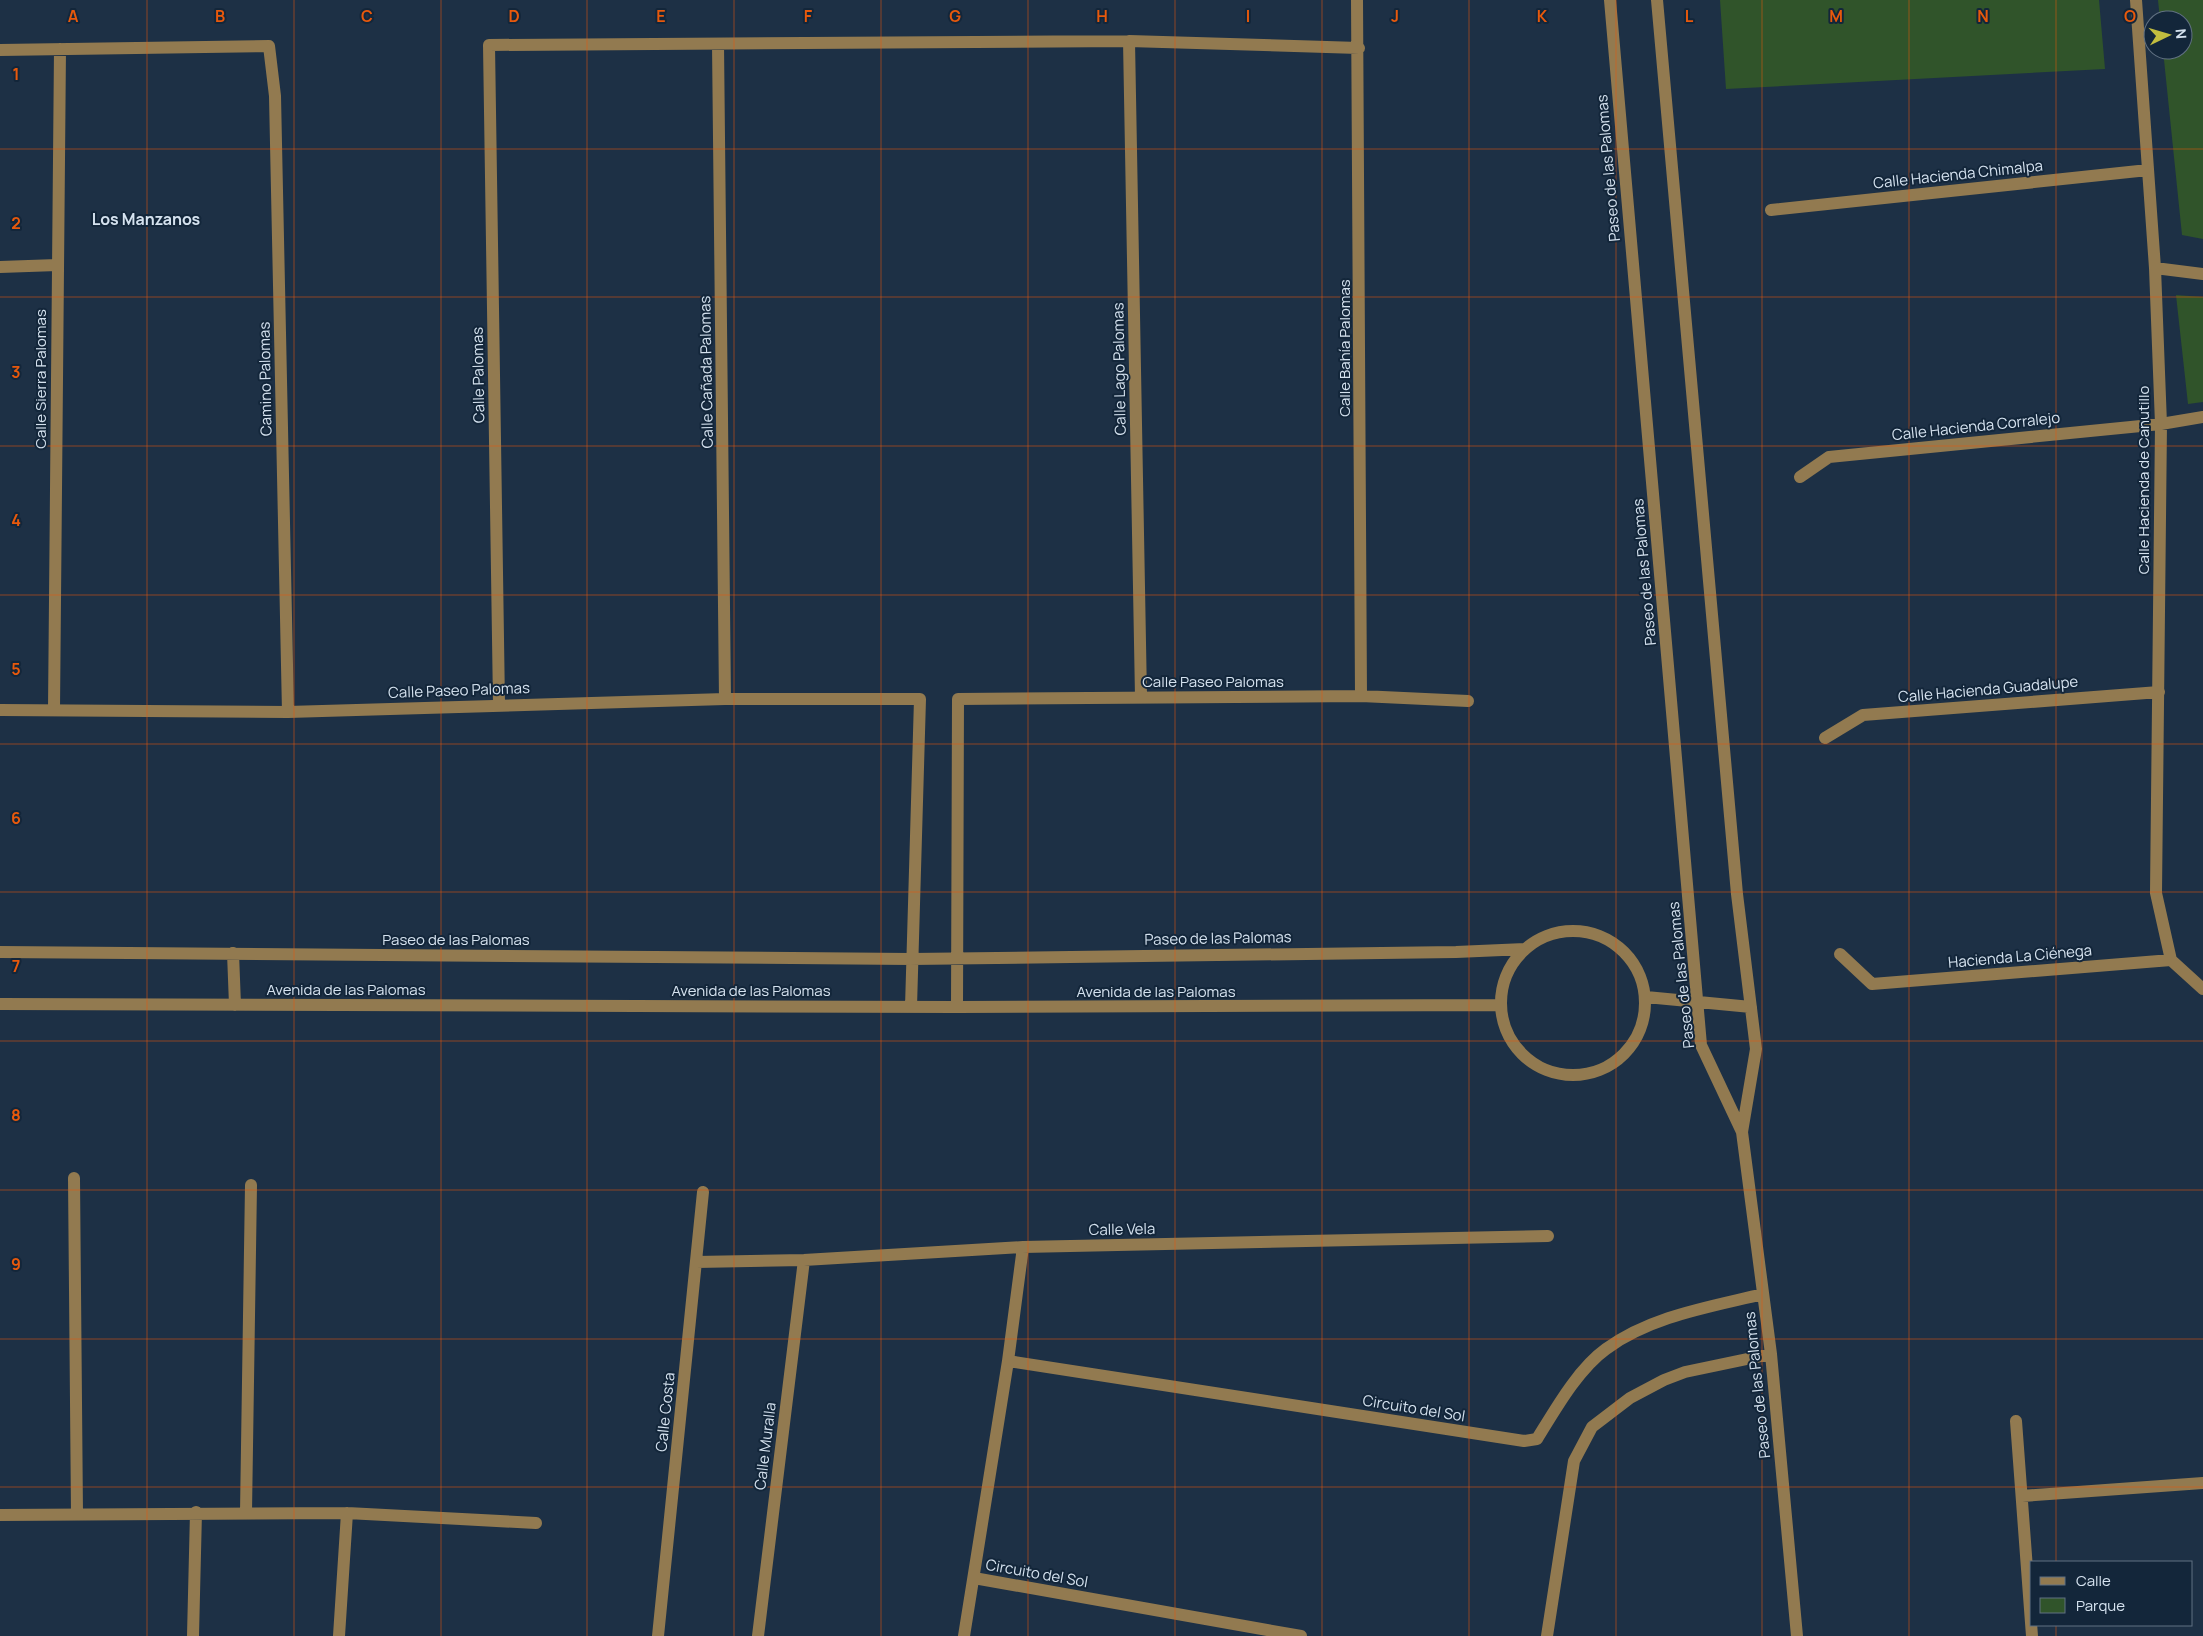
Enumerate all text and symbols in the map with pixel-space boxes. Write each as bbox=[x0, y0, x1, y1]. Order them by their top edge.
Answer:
text: A bbox=[68, 5, 79, 27]
text: B bbox=[215, 5, 225, 27]
text: C bbox=[361, 5, 373, 27]
text: D bbox=[508, 5, 520, 27]
text: E bbox=[656, 5, 666, 27]
text: F bbox=[804, 5, 813, 27]
text: G bbox=[949, 5, 961, 27]
text: H bbox=[1096, 5, 1108, 27]
text: I bbox=[1246, 5, 1250, 27]
text: J bbox=[1391, 5, 1399, 27]
text: K bbox=[1537, 5, 1548, 27]
text: L bbox=[1685, 5, 1694, 27]
text: M bbox=[1829, 5, 1843, 27]
text: N bbox=[1977, 5, 1989, 27]
text: O bbox=[2124, 5, 2136, 27]
north arrow bbox=[2143, 10, 2193, 60]
text: N bbox=[2172, 28, 2191, 40]
text: 1 bbox=[12, 63, 20, 85]
street label: Paseo de las Palomas bbox=[1591, 94, 1625, 242]
street label: Calle Hacienda Chimalpa bbox=[1872, 155, 2044, 193]
district label: Los Manzanos bbox=[92, 208, 201, 230]
text: 2 bbox=[11, 212, 21, 234]
street label: Calle Bahía Palomas bbox=[1334, 279, 1355, 417]
street label: Calle Cañada Palomas bbox=[694, 295, 718, 449]
street label: Calle Lago Palomas bbox=[1107, 302, 1131, 436]
street label: Calle Sierra Palomas bbox=[30, 309, 51, 449]
street label: Camino Palomas bbox=[254, 322, 276, 436]
street label: Calle Palomas bbox=[467, 327, 489, 423]
text: 3 bbox=[11, 361, 21, 383]
street label: Calle Hacienda de Canutillo bbox=[2133, 386, 2154, 574]
street label: Calle Hacienda Corralejo bbox=[1891, 407, 2061, 445]
street label: Paseo de las Palomas bbox=[1627, 498, 1661, 646]
text: 4 bbox=[11, 509, 21, 531]
text: 5 bbox=[11, 658, 21, 680]
street label: Calle Paseo Palomas bbox=[1142, 671, 1284, 692]
street label: Calle Hacienda Guadalupe bbox=[1897, 671, 2079, 707]
street label: Calle Paseo Palomas bbox=[388, 677, 530, 703]
text: 6 bbox=[11, 807, 21, 829]
street label: Paseo de las Palomas bbox=[1663, 901, 1699, 1049]
street label: Paseo de las Palomas bbox=[1144, 926, 1292, 950]
street label: Paseo de las Palomas bbox=[382, 929, 530, 950]
street label: Hacienda La Ciénega bbox=[1947, 939, 2093, 973]
text: 7 bbox=[12, 955, 20, 977]
street label: Avenida de las Palomas bbox=[266, 979, 426, 1000]
street label: Avenida de las Palomas bbox=[671, 980, 831, 1001]
street label: Avenida de las Palomas bbox=[1076, 981, 1236, 1002]
text: 8 bbox=[11, 1104, 21, 1126]
street label: Calle Vela bbox=[1089, 1218, 1155, 1240]
text: 9 bbox=[11, 1253, 21, 1275]
street label: Paseo de las Palomas bbox=[1739, 1311, 1775, 1459]
street label: Calle Costa bbox=[650, 1371, 680, 1453]
street label: Circuito del Sol bbox=[1361, 1390, 1467, 1426]
street label: Calle Muralla bbox=[749, 1401, 781, 1491]
street label: Circuito del Sol bbox=[984, 1554, 1090, 1592]
legend bbox=[2030, 1561, 2193, 1626]
text: Calle bbox=[2076, 1570, 2111, 1591]
text: Parque bbox=[2076, 1595, 2125, 1616]

